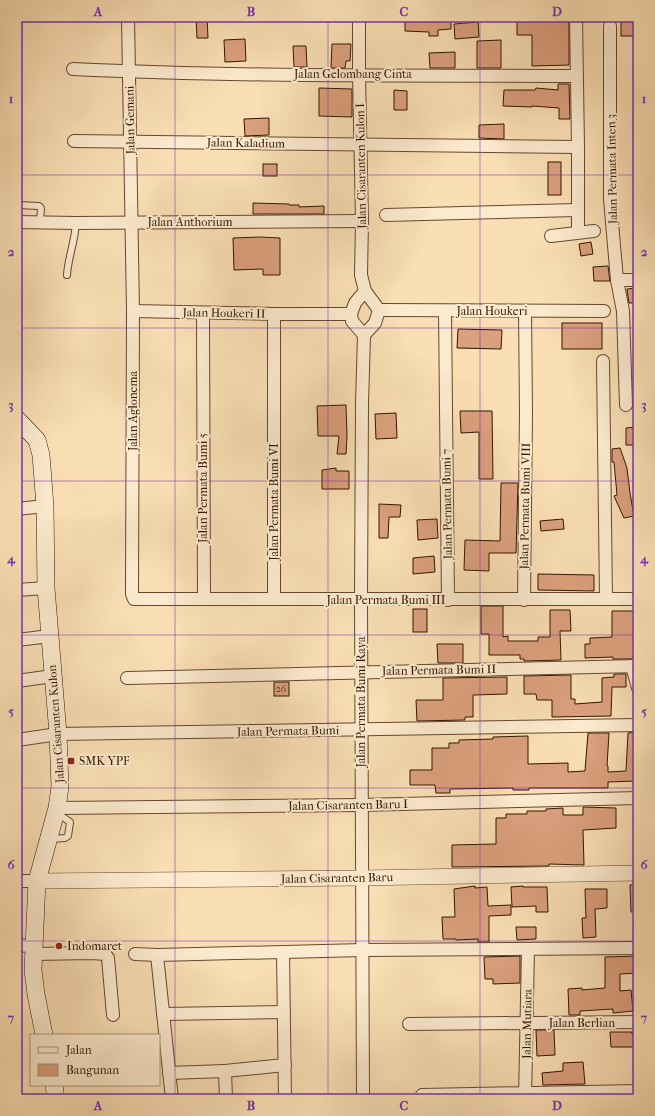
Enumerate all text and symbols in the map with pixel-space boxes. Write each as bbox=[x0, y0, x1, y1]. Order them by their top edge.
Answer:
text: A bbox=[93, 4, 103, 19]
text: B bbox=[247, 4, 256, 19]
text: C bbox=[400, 4, 409, 19]
text: D bbox=[552, 4, 562, 19]
street label: Jalan Gelombang Cinta bbox=[293, 67, 412, 81]
street label: Jalan Gemani bbox=[122, 85, 138, 155]
text: 1 bbox=[9, 91, 14, 106]
text: 1 bbox=[642, 91, 647, 106]
street label: Jalan Cisaranten Kulon I bbox=[353, 103, 369, 230]
street label: Jalan Permata Inten 3 bbox=[604, 114, 620, 225]
street label: Jalan Kaladium bbox=[206, 135, 285, 151]
street label: Jalan Anthorium bbox=[146, 215, 233, 229]
text: 2 bbox=[8, 244, 15, 259]
text: 2 bbox=[641, 244, 648, 259]
street label: Jalan Houkeri bbox=[456, 304, 528, 318]
street label: Jalan Houkeri II bbox=[181, 305, 266, 321]
street label: Jalan Aglonema bbox=[126, 371, 140, 452]
text: 3 bbox=[8, 397, 14, 413]
text: 3 bbox=[641, 397, 647, 413]
street label: Jalan Permata Bumi 5 bbox=[196, 433, 210, 544]
street label: Jalan Permata Bumi VIII bbox=[517, 442, 533, 570]
street label: Jalan Permata Bumi VI bbox=[267, 443, 281, 562]
street label: Jalan Permata Bumi 7 bbox=[439, 448, 455, 560]
text: 4 bbox=[6, 551, 16, 567]
text: 4 bbox=[639, 551, 649, 567]
street label: Jalan Permata Bumi III bbox=[326, 593, 446, 607]
street label: Jalan Permata Bumi Raya bbox=[354, 636, 368, 768]
street label: Jalan Permata Bumi II bbox=[381, 662, 497, 678]
street label: Jalan Cisaranten Kulon bbox=[45, 664, 67, 785]
house number: 26 bbox=[276, 683, 287, 695]
text: 5 bbox=[8, 704, 14, 719]
text: 5 bbox=[641, 704, 647, 719]
street label: Jalan Permata Bumi bbox=[236, 723, 340, 739]
place label: SMK YPF bbox=[79, 754, 130, 768]
marker: SMK YPF bbox=[66, 756, 76, 766]
street label: Jalan Cisaranten Baru I bbox=[287, 797, 408, 813]
text: 6 bbox=[7, 857, 15, 872]
text: 6 bbox=[640, 857, 648, 872]
street label: Jalan Cisaranten Baru bbox=[280, 870, 393, 886]
place label: Indomaret bbox=[67, 939, 123, 953]
marker: Indomaret bbox=[54, 941, 64, 951]
street label: Jalan Mutiara bbox=[519, 989, 535, 1060]
text: 7 bbox=[7, 1010, 15, 1025]
text: 7 bbox=[640, 1010, 648, 1025]
street label: Jalan Berlian bbox=[548, 1016, 615, 1030]
legend bbox=[30, 1034, 160, 1086]
text: Jalan bbox=[65, 1043, 92, 1057]
text: Bangunan bbox=[66, 1063, 119, 1077]
text: A bbox=[93, 1098, 103, 1113]
text: B bbox=[247, 1098, 256, 1113]
text: C bbox=[400, 1098, 409, 1113]
text: D bbox=[552, 1098, 562, 1113]

